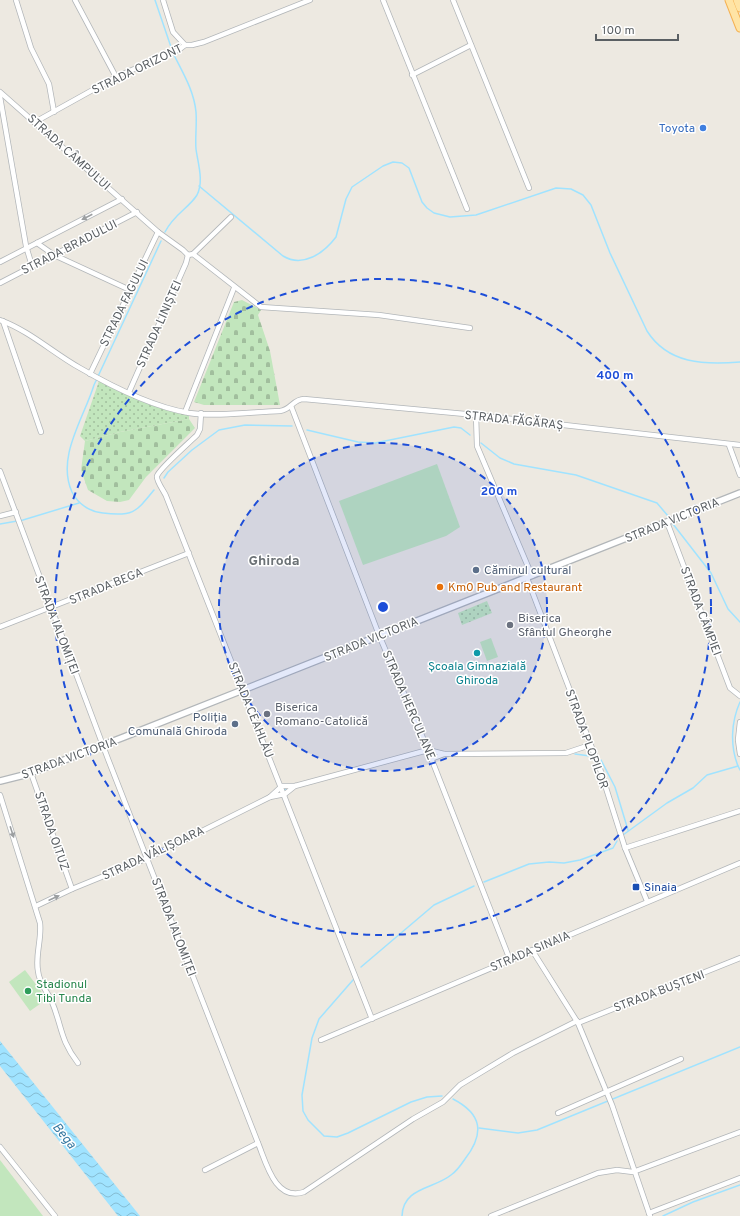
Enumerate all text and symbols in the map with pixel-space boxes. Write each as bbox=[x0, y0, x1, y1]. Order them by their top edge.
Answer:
scale bar bbox=[596, 16, 678, 42]
text: 100 m bbox=[602, 23, 635, 39]
street label: STRADA ORIZONT bbox=[89, 41, 186, 99]
street label: STRADA CÂMPULUI bbox=[23, 111, 113, 194]
place label: Toyota bbox=[659, 121, 695, 137]
marker: Toyota bbox=[698, 123, 708, 133]
one-way arrow bbox=[82, 214, 93, 220]
street label: STRADA BRADULUI bbox=[19, 217, 120, 279]
street label: STRADA FAGULUI bbox=[97, 257, 153, 350]
street label: STRADA LINIȘTEI bbox=[134, 278, 186, 371]
text: 400 m bbox=[596, 368, 634, 384]
street label: STRADA FĂGĂRAȘ bbox=[464, 408, 564, 434]
text: 200 m bbox=[481, 484, 517, 500]
street label: STRADA VICTORIA bbox=[623, 495, 722, 547]
district label: Ghiroda bbox=[248, 553, 300, 570]
place label: Căminul cultural bbox=[484, 563, 572, 579]
street label: STRADA BEGA bbox=[67, 565, 146, 609]
marker: Căminul cultural bbox=[471, 565, 481, 575]
street label: STRADA CÂMPIEI bbox=[676, 565, 724, 658]
street label: STRADA IALOMIȚEI bbox=[30, 574, 82, 677]
place label: Km0 Pub and Restaurant bbox=[448, 580, 582, 596]
marker: Km0 Pub and Restaurant bbox=[435, 582, 445, 592]
centre of rings bbox=[376, 600, 390, 614]
place label: Biserica Sfântul Gheorghe bbox=[518, 611, 612, 641]
street label: STRADA VICTORIA bbox=[322, 614, 421, 666]
marker: Biserica Sfântul Gheorghe bbox=[505, 620, 515, 630]
street label: STRADA HERCULANE bbox=[378, 648, 438, 763]
marker: Școala Gimnazială Ghiroda bbox=[472, 648, 482, 658]
place label: Școala Gimnazială Ghiroda bbox=[428, 659, 526, 689]
street label: STRADA CEAHLĂU bbox=[224, 660, 277, 760]
street label: STRADA PLOPILOR bbox=[561, 687, 612, 791]
place label: Biserica Romano-Catolică bbox=[275, 700, 368, 730]
marker: Biserica Romano-Catolică bbox=[262, 709, 272, 719]
place label: Poliția Comunală Ghiroda bbox=[128, 710, 227, 740]
marker: Poliția Comunală Ghiroda bbox=[230, 719, 240, 729]
street label: STRADA VICTORIA bbox=[19, 734, 119, 784]
street label: STRADA OITUZ bbox=[30, 790, 72, 873]
street label: STRADA VĂLIȘOARA bbox=[100, 823, 207, 885]
one-way arrow bbox=[9, 826, 15, 838]
street label: STRADA IALOMIȚEI bbox=[147, 876, 199, 979]
place label: Sinaia bbox=[644, 880, 677, 896]
marker: Sinaia bbox=[631, 882, 641, 892]
one-way arrow bbox=[49, 895, 60, 901]
street label: STRADA SINAIA bbox=[488, 928, 573, 976]
street label: STRADA BUȘTENI bbox=[611, 967, 707, 1017]
place label: Stadionul Tibi Tunda bbox=[36, 977, 92, 1007]
marker: Stadionul Tibi Tunda bbox=[23, 986, 33, 996]
water label: Bega bbox=[48, 1120, 79, 1153]

